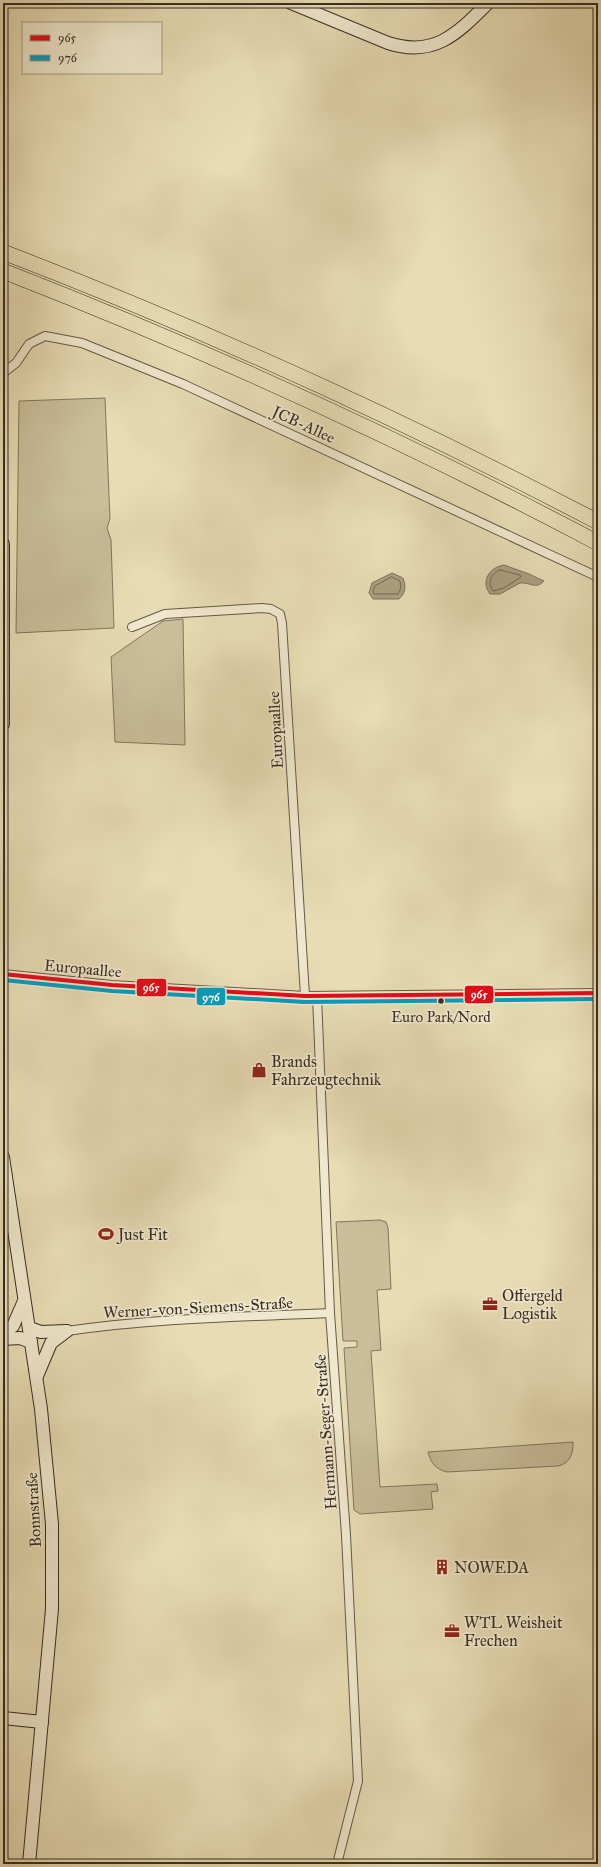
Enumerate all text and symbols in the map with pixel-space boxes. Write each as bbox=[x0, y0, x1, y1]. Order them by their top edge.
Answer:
legend bbox=[22, 22, 162, 74]
text: 965 bbox=[58, 31, 77, 45]
text: 976 bbox=[58, 51, 78, 65]
street label: JCB-Allee bbox=[267, 401, 338, 448]
street label: Europaallee bbox=[264, 690, 287, 769]
street label: Europaallee bbox=[44, 956, 123, 981]
line badge: 965 bbox=[136, 978, 167, 997]
text: 965 bbox=[143, 981, 160, 995]
line badge: 965 bbox=[464, 985, 494, 1004]
line badge: 976 bbox=[196, 987, 226, 1006]
text: 965 bbox=[471, 988, 488, 1002]
text: 976 bbox=[202, 991, 221, 1005]
marker: Euro Park/Nord bbox=[436, 996, 446, 1006]
place label: Euro Park/Nord bbox=[391, 1008, 491, 1026]
place label: Brands Fahrzeugtechnik bbox=[271, 1052, 382, 1090]
shop icon: Brands Fahrzeugtechnik bbox=[250, 1061, 268, 1079]
sports icon: Just Fit bbox=[97, 1225, 115, 1243]
place label: Just Fit bbox=[116, 1225, 168, 1245]
place label: Offergeld Logistik bbox=[502, 1286, 563, 1324]
street label: Werner-von-Siemens-Straße bbox=[103, 1293, 294, 1322]
office icon: Offergeld Logistik bbox=[481, 1295, 499, 1313]
street label: Hermann-Seger-Straße bbox=[311, 1353, 341, 1510]
street label: Bonnstraße bbox=[22, 1472, 45, 1548]
building icon: NOWEDA bbox=[433, 1558, 451, 1576]
place label: NOWEDA bbox=[454, 1558, 529, 1577]
place label: WTL Weisheit Frechen bbox=[464, 1613, 563, 1650]
office icon: WTL Weisheit Frechen bbox=[443, 1622, 461, 1640]

